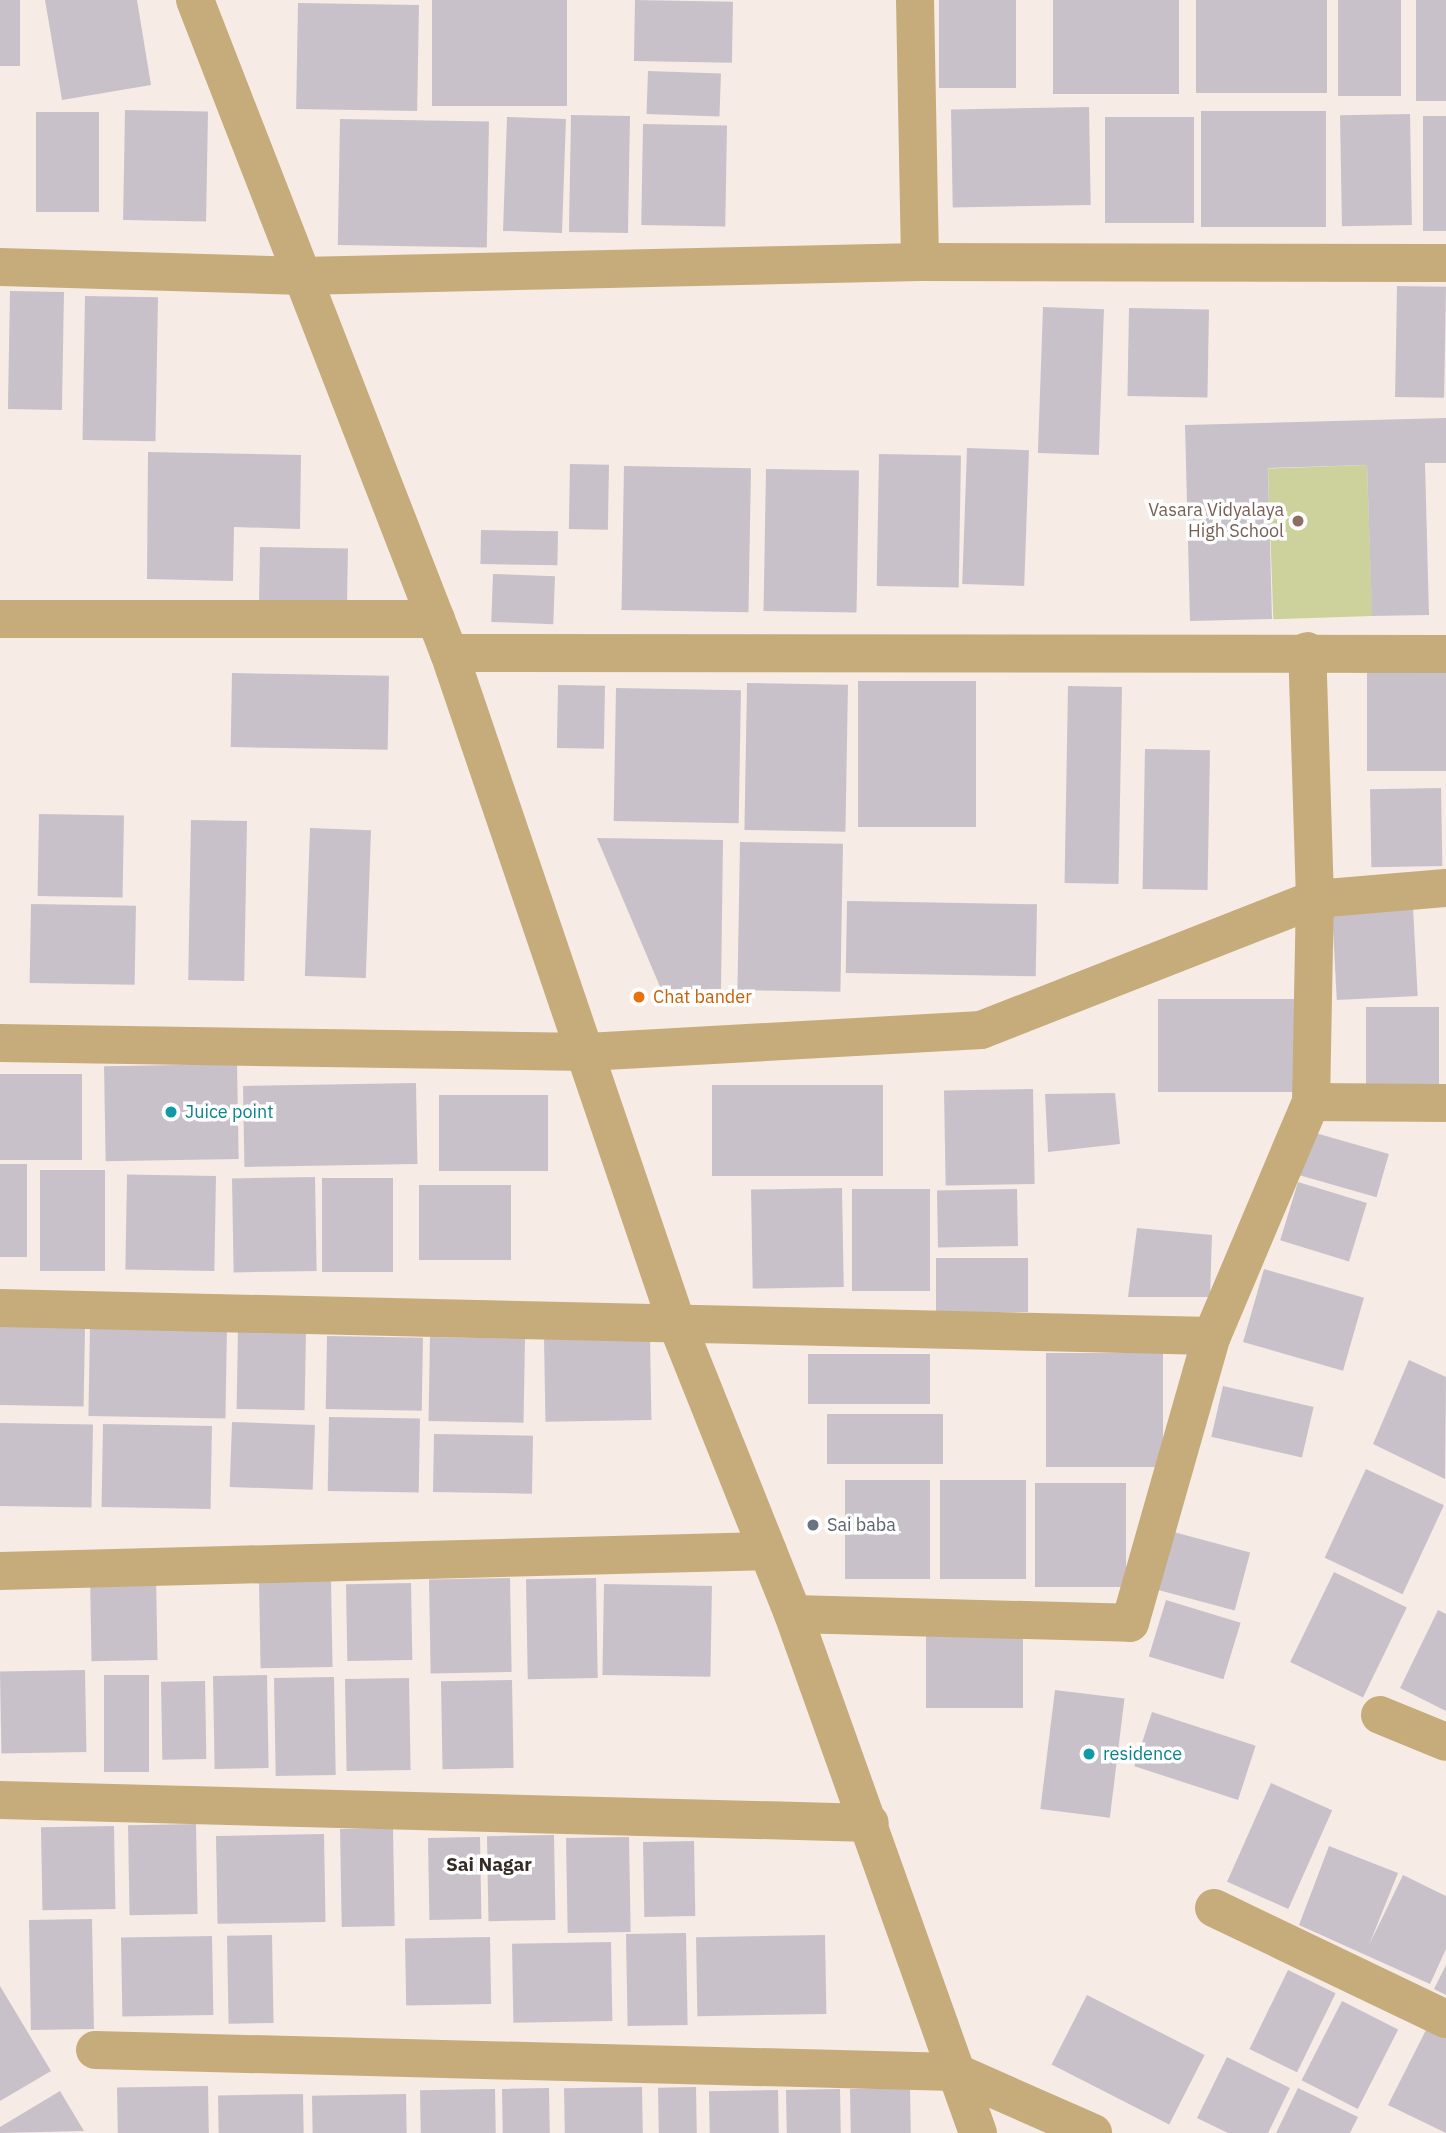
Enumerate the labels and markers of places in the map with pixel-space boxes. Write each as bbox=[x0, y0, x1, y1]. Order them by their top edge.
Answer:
place label: Vasara Vidyalaya High School bbox=[1148, 500, 1284, 542]
marker: Vasara Vidyalaya High School bbox=[1290, 513, 1306, 529]
place label: Chat bander bbox=[653, 986, 752, 1008]
marker: Chat bander bbox=[631, 989, 647, 1005]
place label: Juice point bbox=[185, 1101, 274, 1123]
marker: Juice point bbox=[163, 1104, 179, 1120]
place label: Sai baba bbox=[827, 1514, 896, 1536]
marker: Sai baba bbox=[805, 1517, 821, 1533]
place label: residence bbox=[1103, 1743, 1182, 1765]
marker: residence bbox=[1081, 1746, 1097, 1762]

